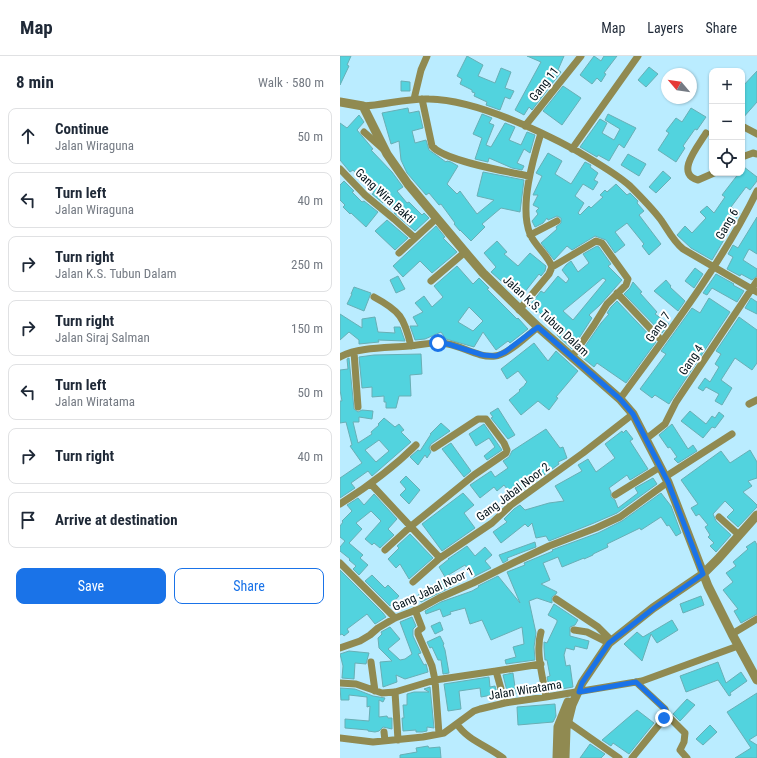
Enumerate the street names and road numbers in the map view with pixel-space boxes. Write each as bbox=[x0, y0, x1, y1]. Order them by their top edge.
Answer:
street label: Gang 11 bbox=[526, 64, 562, 104]
street label: Gang Wira Bakti bbox=[352, 166, 418, 226]
street label: Gang 6 bbox=[713, 206, 741, 242]
street label: Jalan K.S. Tubun Dalam bbox=[500, 273, 592, 359]
street label: Gang 7 bbox=[643, 309, 673, 345]
street label: Gang 4 bbox=[676, 342, 706, 378]
street label: Gang Jabal Noor 2 bbox=[474, 460, 552, 524]
street label: Gang Jabal Noor 1 bbox=[390, 564, 476, 614]
street label: Jalan Wiratama bbox=[487, 677, 563, 703]

